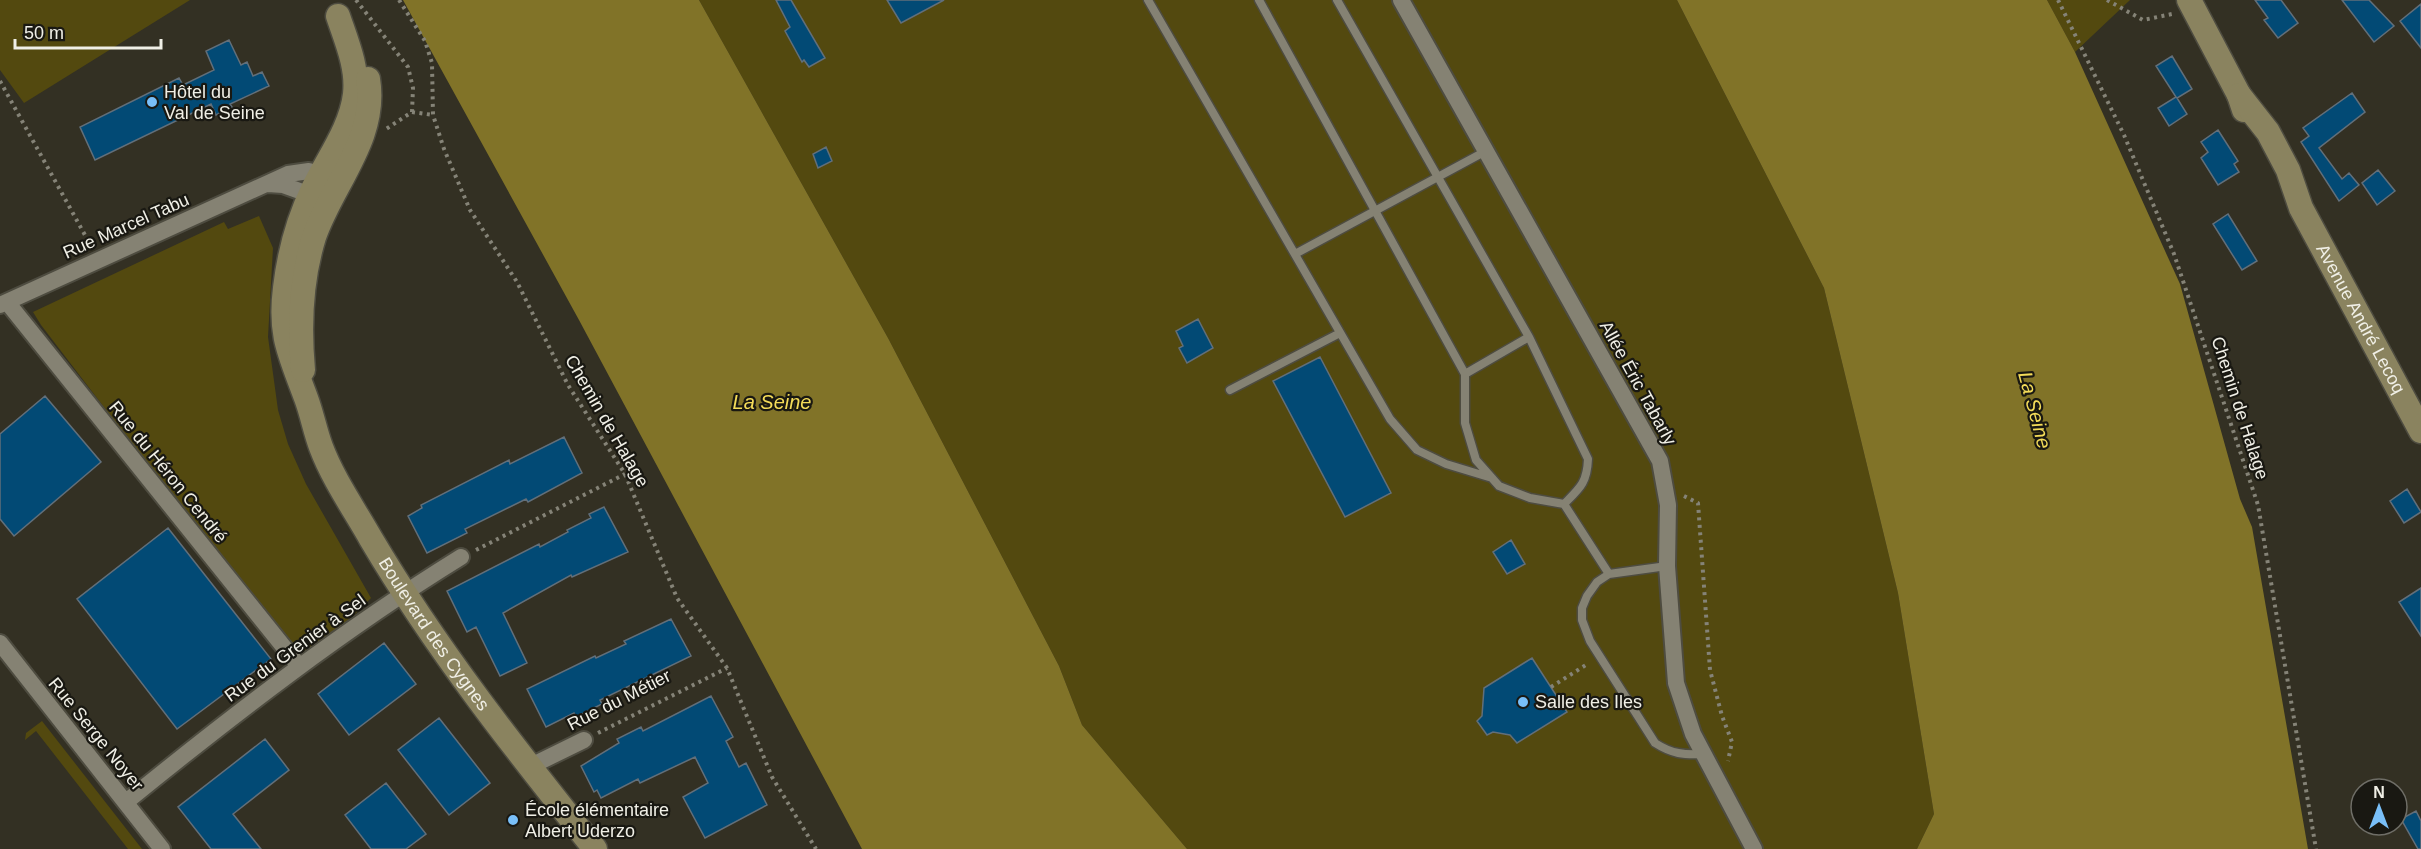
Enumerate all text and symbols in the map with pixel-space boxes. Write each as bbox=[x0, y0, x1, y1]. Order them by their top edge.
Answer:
scale bar bbox=[15, 12, 160, 50]
text: 50 m bbox=[24, 23, 64, 43]
place label: Hôtel du Val de Seine bbox=[164, 82, 265, 123]
marker: Hôtel du Val de Seine bbox=[145, 95, 159, 109]
street label: Rue Marcel Tabu bbox=[60, 189, 192, 263]
street label: Avenue André Lecoq bbox=[2312, 241, 2409, 397]
street label: Allée Éric Tabarly bbox=[1596, 317, 1680, 449]
street label: Chemin de Halage bbox=[2207, 334, 2273, 482]
street label: Chemin de Halage bbox=[561, 351, 653, 491]
water label: La Seine bbox=[2014, 369, 2056, 451]
water label: La Seine bbox=[733, 391, 811, 413]
street label: Rue du Héron Cendré bbox=[105, 397, 231, 547]
street label: Boulevard des Cygnes bbox=[375, 554, 493, 714]
street label: Rue du Grenier à Sel bbox=[221, 590, 369, 706]
street label: Rue du Métier bbox=[564, 665, 674, 735]
street label: Rue Serge Noyer bbox=[44, 674, 148, 794]
place label: Salle des Iles bbox=[1535, 692, 1642, 712]
marker: Salle des Iles bbox=[1516, 695, 1530, 709]
north arrow bbox=[2349, 777, 2409, 837]
text: N bbox=[2373, 784, 2385, 801]
place label: École élémentaire Albert Uderzo bbox=[525, 800, 669, 841]
marker: École élémentaire Albert Uderzo bbox=[506, 813, 520, 827]

